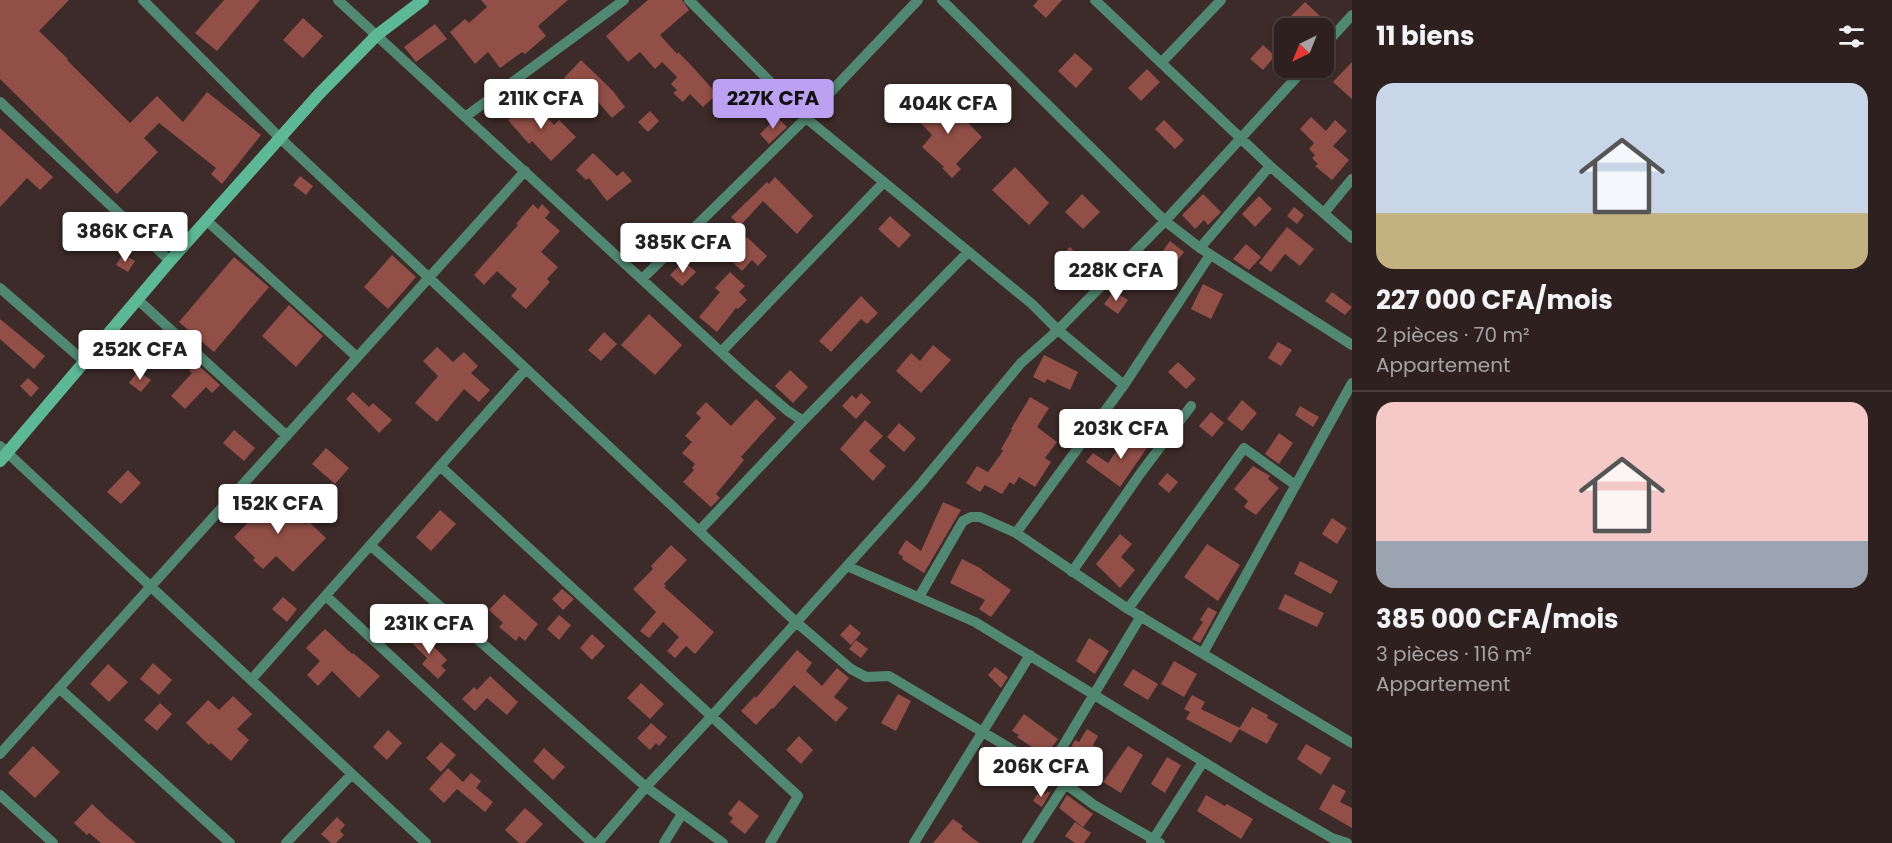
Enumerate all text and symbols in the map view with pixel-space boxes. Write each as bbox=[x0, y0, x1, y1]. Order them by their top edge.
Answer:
north arrow bbox=[1274, 18, 1334, 78]
map controls bbox=[1274, 18, 1334, 78]
text: 11 biens bbox=[1376, 18, 1474, 54]
icon: filters bbox=[1835, 20, 1868, 53]
pin: 211K CFA bbox=[479, 79, 603, 130]
pin: 227K CFA bbox=[711, 79, 835, 130]
text: 211K CFA bbox=[498, 84, 584, 112]
text: 227K CFA bbox=[727, 84, 819, 112]
pin: 404K CFA bbox=[886, 84, 1010, 135]
text: 404K CFA bbox=[898, 89, 998, 117]
icon: home bbox=[1568, 122, 1676, 230]
pin: 386K CFA bbox=[63, 212, 187, 263]
text: 386K CFA bbox=[77, 217, 173, 245]
pin: 385K CFA bbox=[621, 223, 745, 274]
text: 385K CFA bbox=[634, 228, 732, 256]
pin: 228K CFA bbox=[1054, 251, 1178, 302]
text: 228K CFA bbox=[1069, 256, 1163, 284]
text: 227 000 CFA/mois bbox=[1376, 282, 1613, 318]
text: 2 pièces · 70 m² bbox=[1376, 321, 1530, 349]
pin: 252K CFA bbox=[78, 330, 202, 381]
text: 252K CFA bbox=[93, 335, 187, 363]
text: Appartement bbox=[1376, 351, 1510, 379]
pin: 203K CFA bbox=[1059, 409, 1183, 460]
text: 203K CFA bbox=[1073, 414, 1169, 442]
icon: home bbox=[1568, 441, 1676, 549]
pin: 152K CFA bbox=[216, 484, 340, 535]
text: 152K CFA bbox=[232, 489, 324, 517]
text: 385 000 CFA/mois bbox=[1376, 601, 1619, 637]
pin: 231K CFA bbox=[367, 604, 491, 655]
text: 231K CFA bbox=[384, 609, 474, 637]
text: 3 pièces · 116 m² bbox=[1376, 640, 1532, 668]
text: Appartement bbox=[1376, 670, 1510, 698]
pin: 206K CFA bbox=[979, 747, 1103, 798]
text: 206K CFA bbox=[993, 752, 1089, 780]

